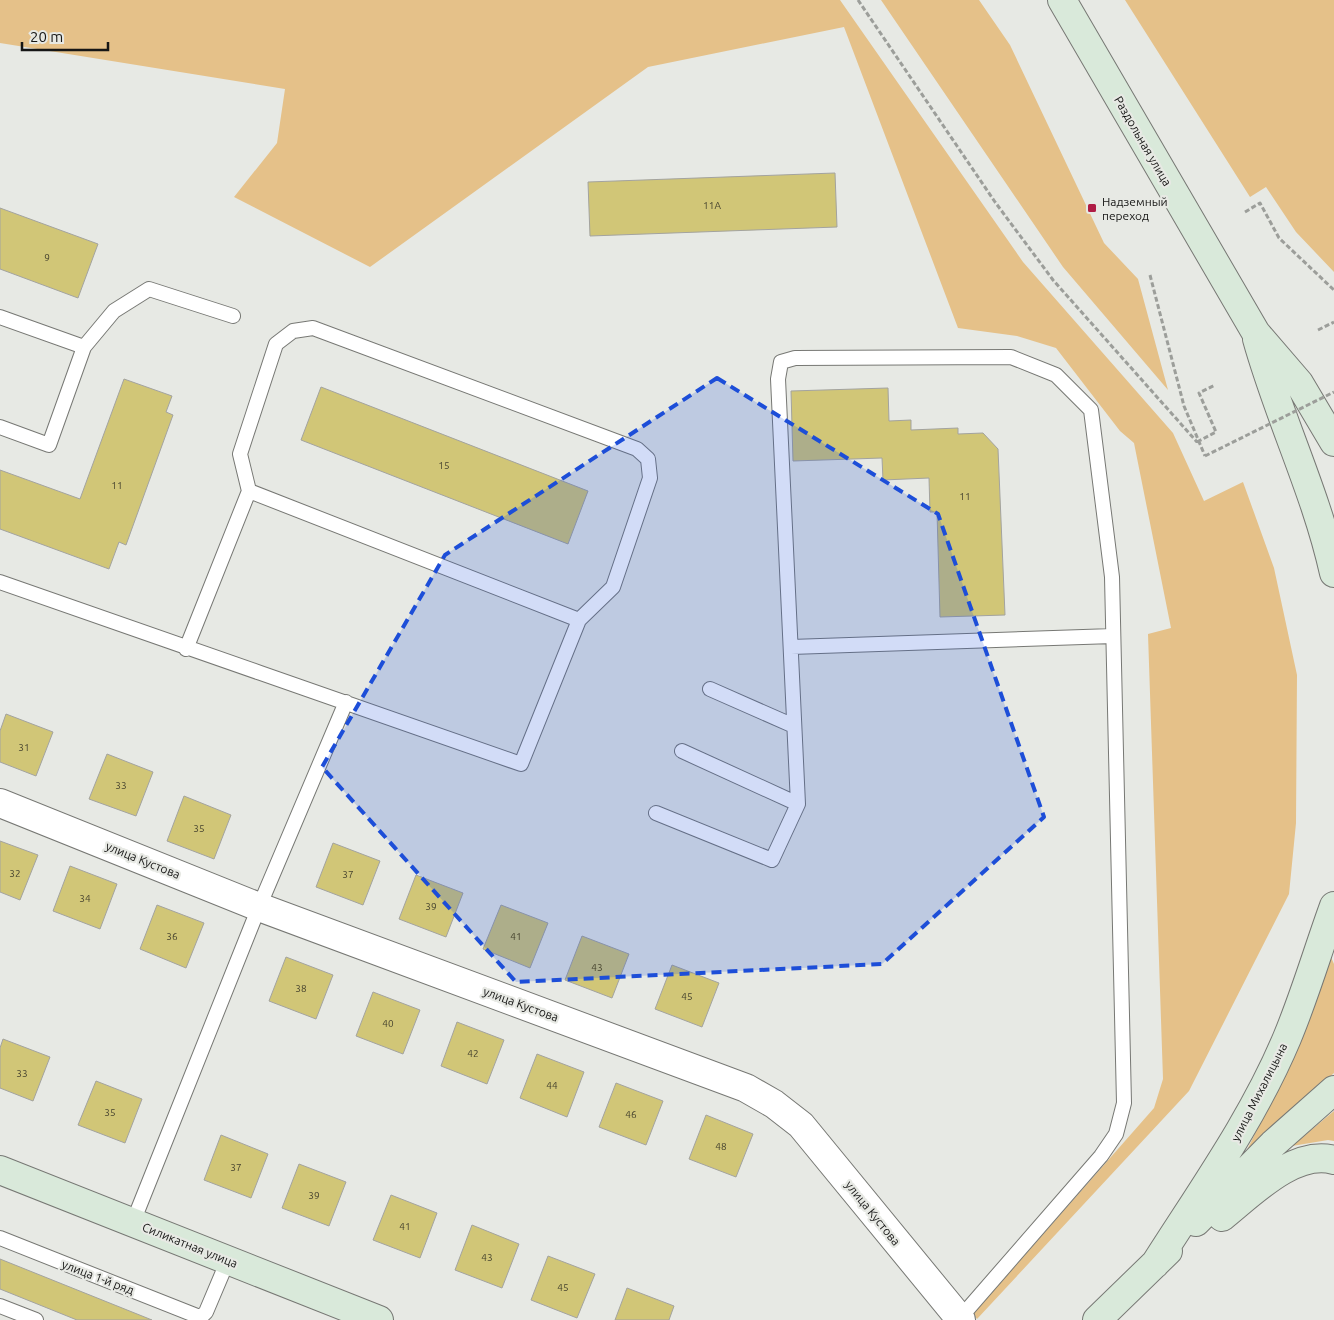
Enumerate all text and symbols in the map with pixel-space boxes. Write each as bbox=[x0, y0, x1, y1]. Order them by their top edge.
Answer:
scale bar bbox=[22, 20, 109, 52]
text: 20 m bbox=[30, 28, 63, 45]
street label: Раздольная улица bbox=[1112, 94, 1174, 188]
place label: Надземный переход bbox=[1102, 195, 1168, 222]
house number: 11А bbox=[703, 200, 721, 211]
marker: Надземный переход bbox=[1086, 202, 1098, 214]
house number: 9 bbox=[44, 252, 50, 263]
house number: 15 bbox=[438, 460, 450, 471]
house number: 11 bbox=[111, 480, 123, 491]
house number: 11 bbox=[959, 491, 971, 502]
house number: 31 bbox=[18, 742, 30, 753]
house number: 33 bbox=[115, 780, 127, 791]
house number: 35 bbox=[193, 823, 205, 834]
street label: улица Кустова bbox=[104, 839, 182, 881]
house number: 32 bbox=[9, 868, 21, 879]
house number: 37 bbox=[342, 869, 354, 880]
house number: 34 bbox=[79, 893, 91, 904]
house number: 39 bbox=[425, 901, 437, 912]
house number: 36 bbox=[166, 931, 178, 942]
house number: 41 bbox=[510, 931, 522, 942]
house number: 43 bbox=[591, 962, 603, 973]
house number: 38 bbox=[295, 983, 307, 994]
street label: улица Кустова bbox=[482, 984, 560, 1024]
house number: 45 bbox=[681, 991, 693, 1002]
house number: 40 bbox=[382, 1018, 394, 1029]
street label: улица Михалицына bbox=[1229, 1041, 1289, 1143]
house number: 42 bbox=[467, 1048, 479, 1059]
house number: 33 bbox=[16, 1068, 28, 1079]
house number: 44 bbox=[546, 1080, 558, 1091]
house number: 35 bbox=[104, 1107, 116, 1118]
house number: 46 bbox=[625, 1109, 637, 1120]
house number: 48 bbox=[715, 1141, 727, 1152]
house number: 37 bbox=[230, 1162, 242, 1173]
street label: улица Кустова bbox=[843, 1178, 903, 1248]
house number: 39 bbox=[308, 1190, 320, 1201]
street label: Силикатная улица bbox=[141, 1220, 239, 1270]
house number: 41 bbox=[399, 1221, 411, 1232]
house number: 43 bbox=[481, 1252, 493, 1263]
street label: улица 1-й ряд bbox=[60, 1257, 136, 1297]
house number: 45 bbox=[557, 1282, 569, 1293]

